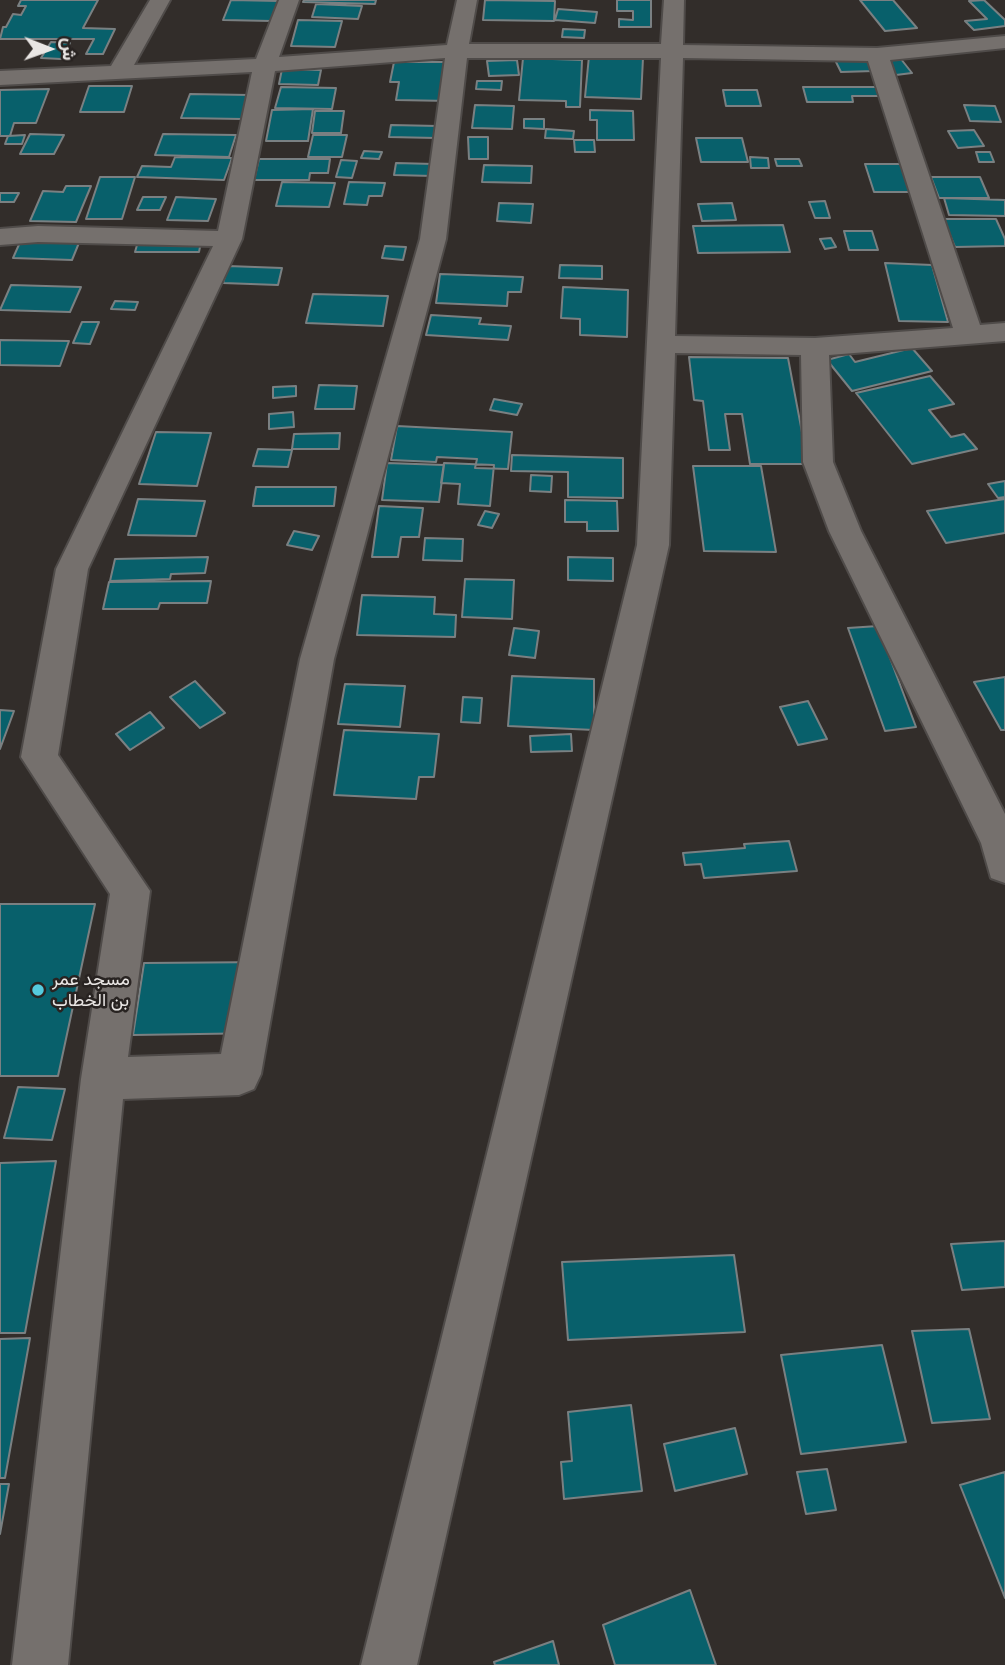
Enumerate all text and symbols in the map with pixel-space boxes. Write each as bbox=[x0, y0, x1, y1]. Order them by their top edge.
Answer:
north arrow bbox=[14, 14, 84, 84]
text: ش bbox=[59, 38, 81, 61]
place label: مسجد عمر بن الخطاب bbox=[52, 969, 130, 1012]
marker: مسجد عمر بن الخطاب bbox=[30, 982, 46, 998]

